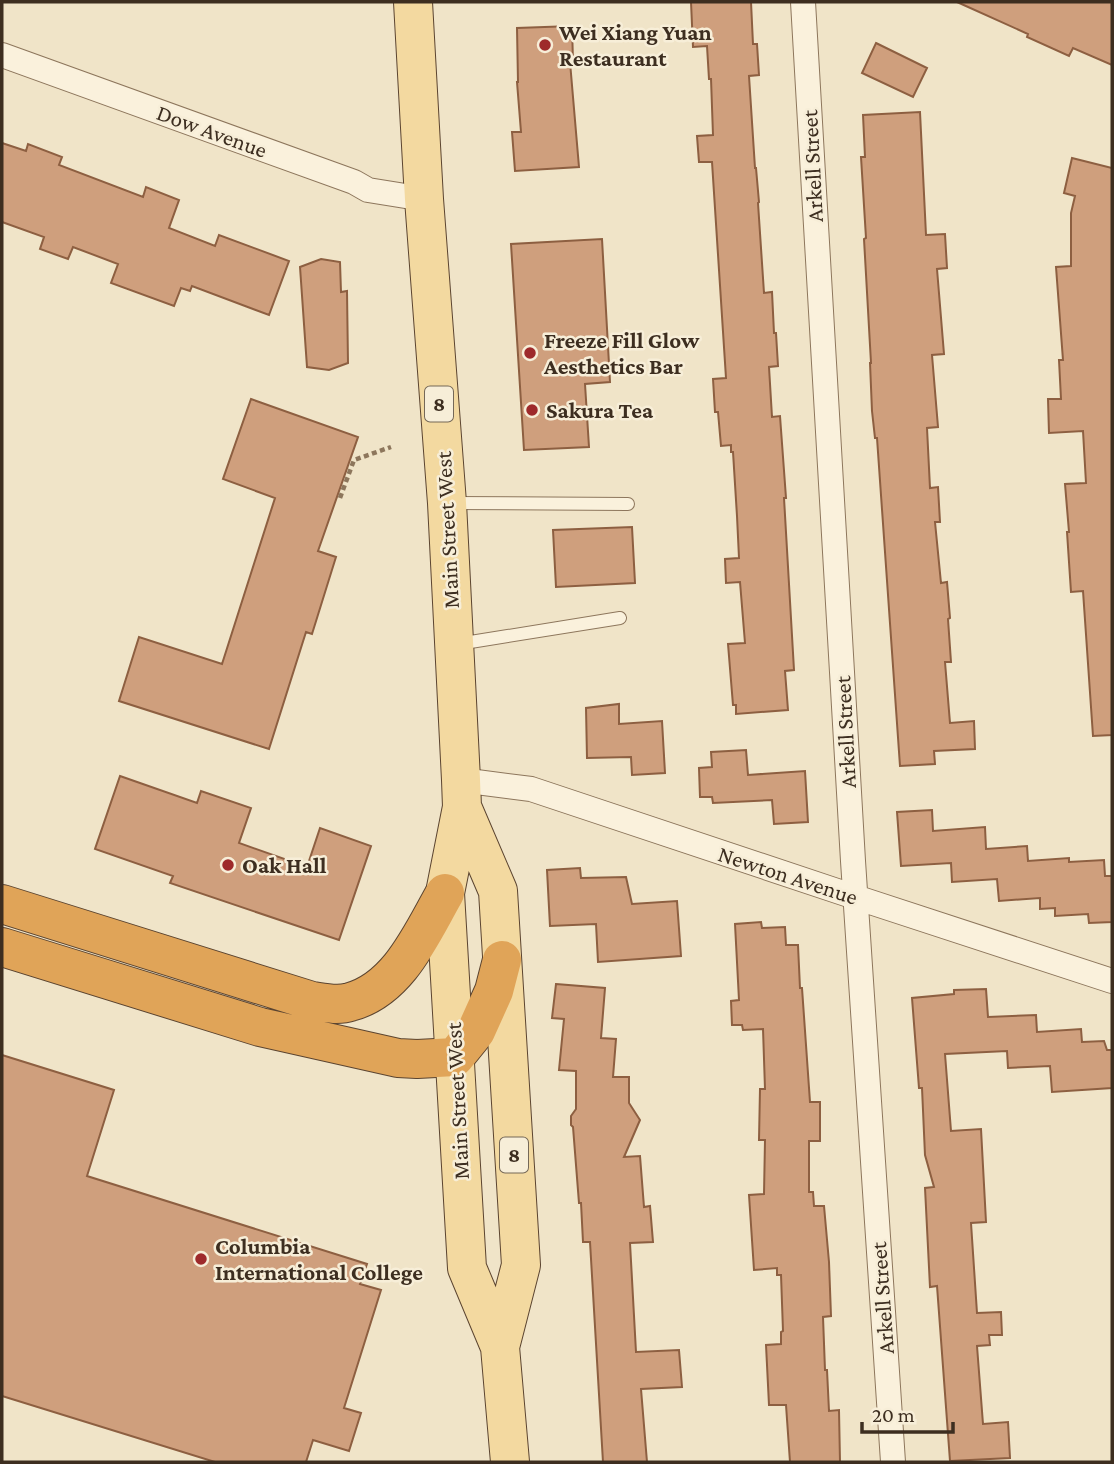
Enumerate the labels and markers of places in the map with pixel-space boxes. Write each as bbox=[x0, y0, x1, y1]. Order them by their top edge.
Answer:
place label: Wei Xiang Yuan Restaurant bbox=[558, 19, 712, 71]
marker: Wei Xiang Yuan Restaurant bbox=[537, 37, 553, 53]
place label: Freeze Fill Glow Aesthetics Bar bbox=[543, 327, 700, 379]
marker: Freeze Fill Glow Aesthetics Bar bbox=[522, 345, 538, 361]
place label: Sakura Tea bbox=[546, 397, 654, 423]
marker: Sakura Tea bbox=[524, 402, 540, 418]
place label: Oak Hall bbox=[242, 852, 327, 878]
marker: Oak Hall bbox=[220, 857, 236, 873]
place label: Columbia International College bbox=[215, 1233, 423, 1285]
marker: Columbia International College bbox=[193, 1251, 209, 1267]

